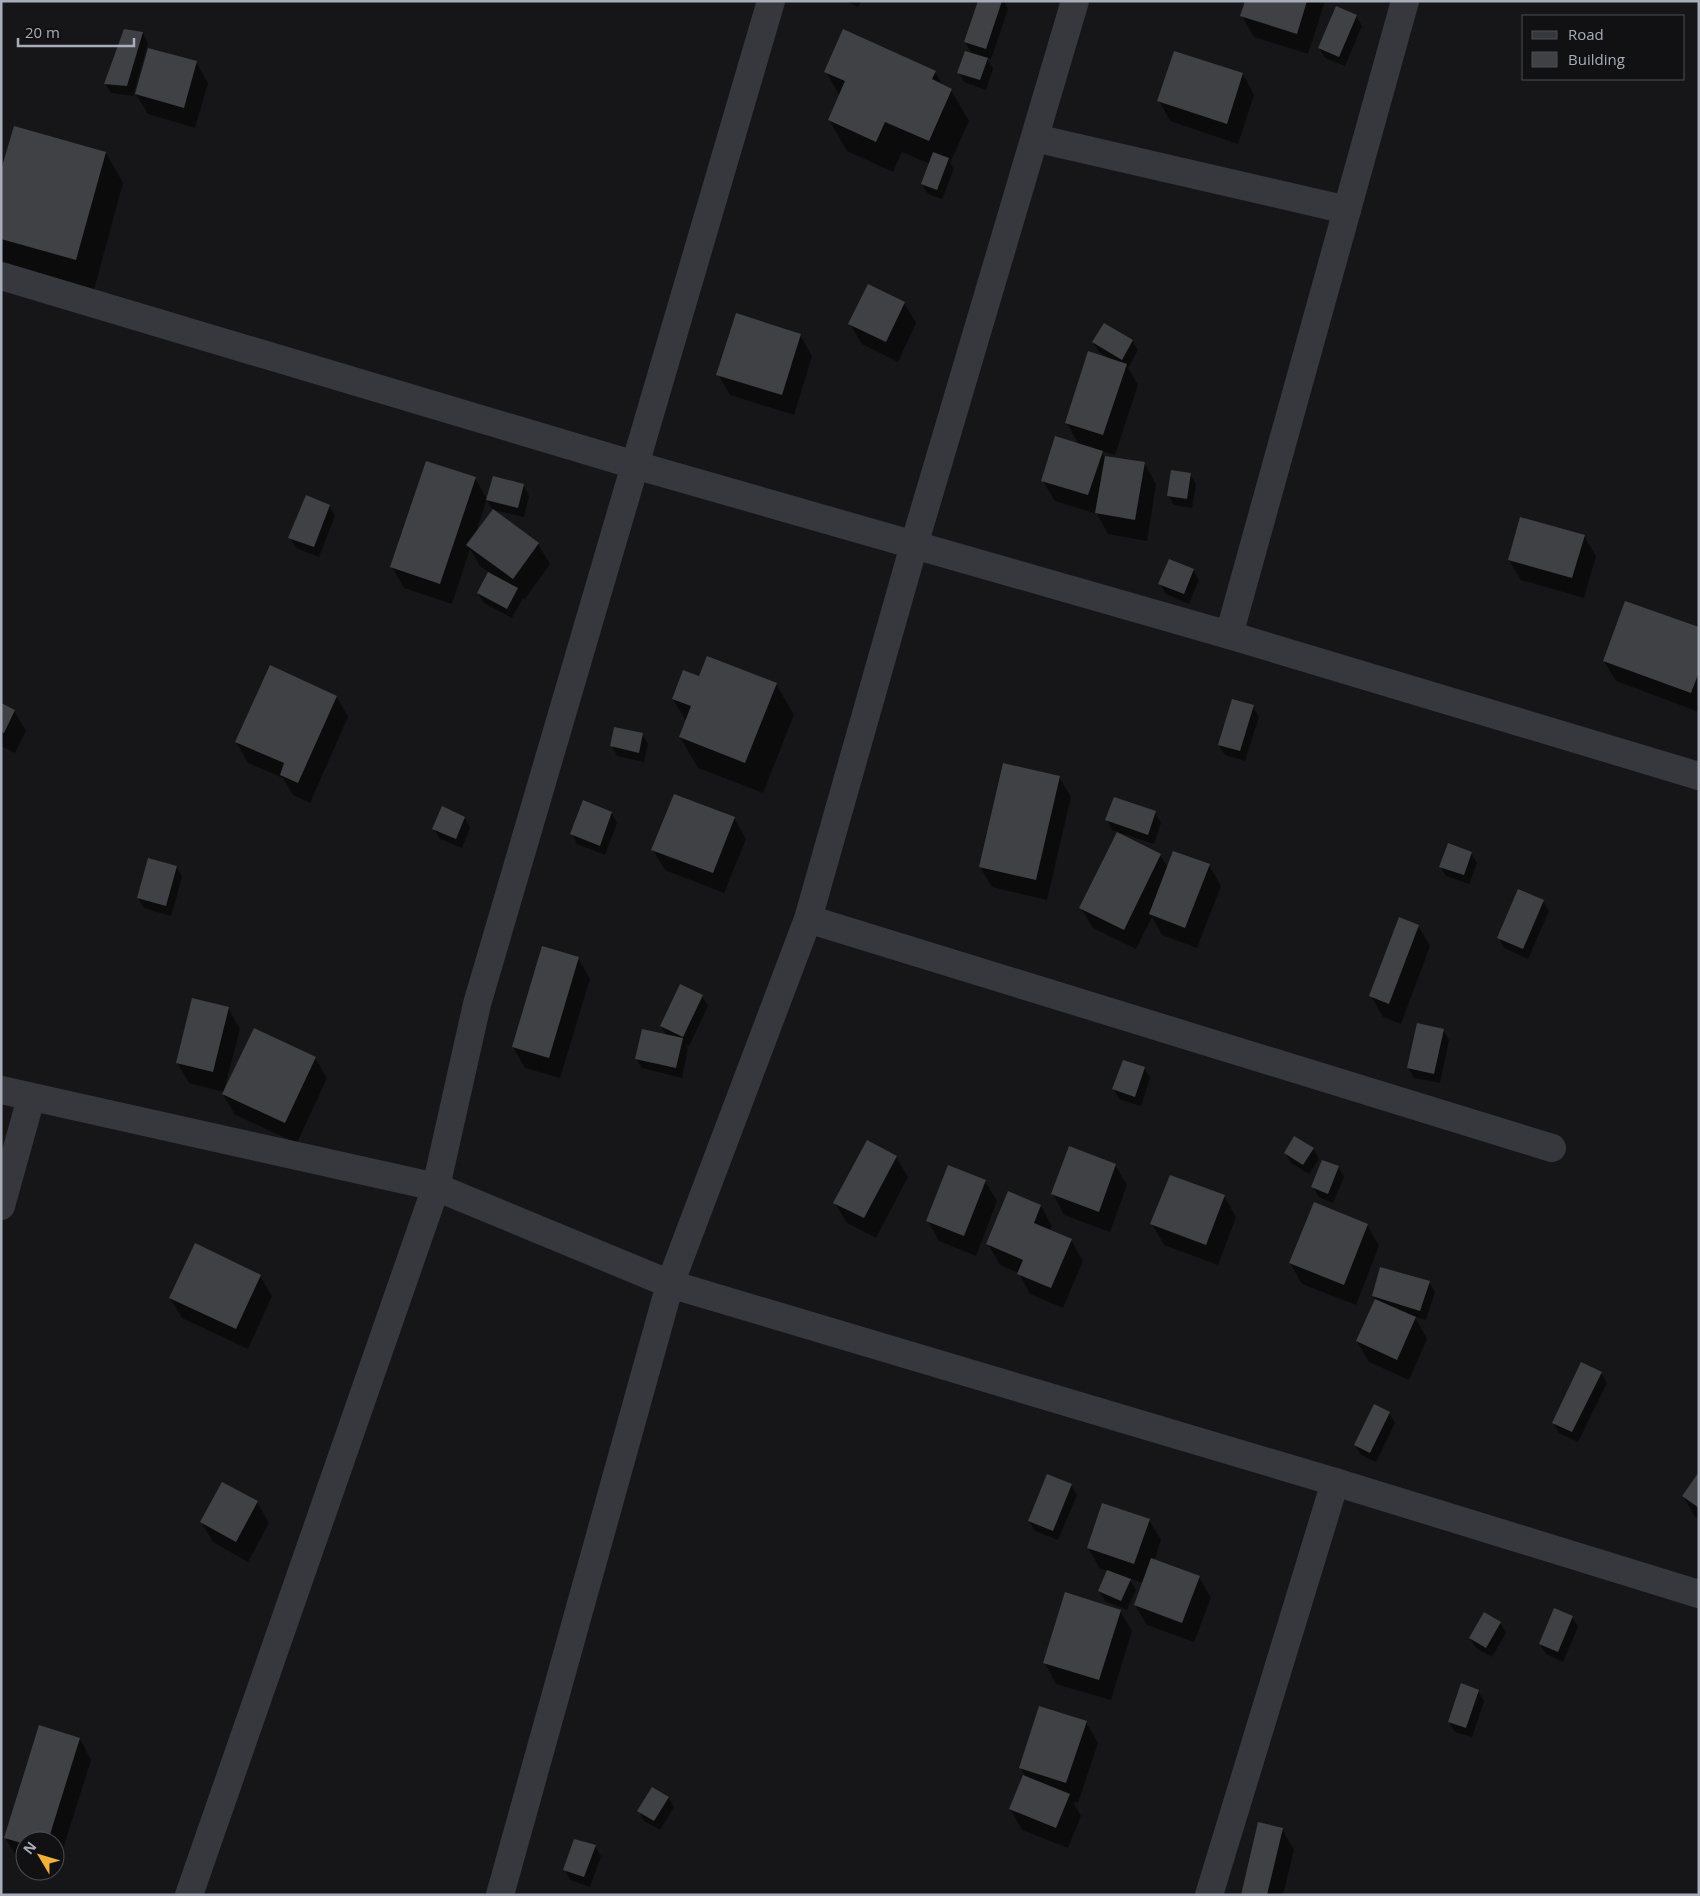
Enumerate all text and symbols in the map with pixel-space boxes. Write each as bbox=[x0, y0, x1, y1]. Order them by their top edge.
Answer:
scale bar bbox=[18, 15, 134, 47]
legend bbox=[1522, 15, 1685, 80]
text: 20 m bbox=[25, 22, 60, 42]
text: Road bbox=[1568, 24, 1604, 44]
text: Building bbox=[1568, 49, 1625, 69]
north arrow bbox=[15, 1831, 65, 1881]
text: N bbox=[18, 1837, 40, 1858]

